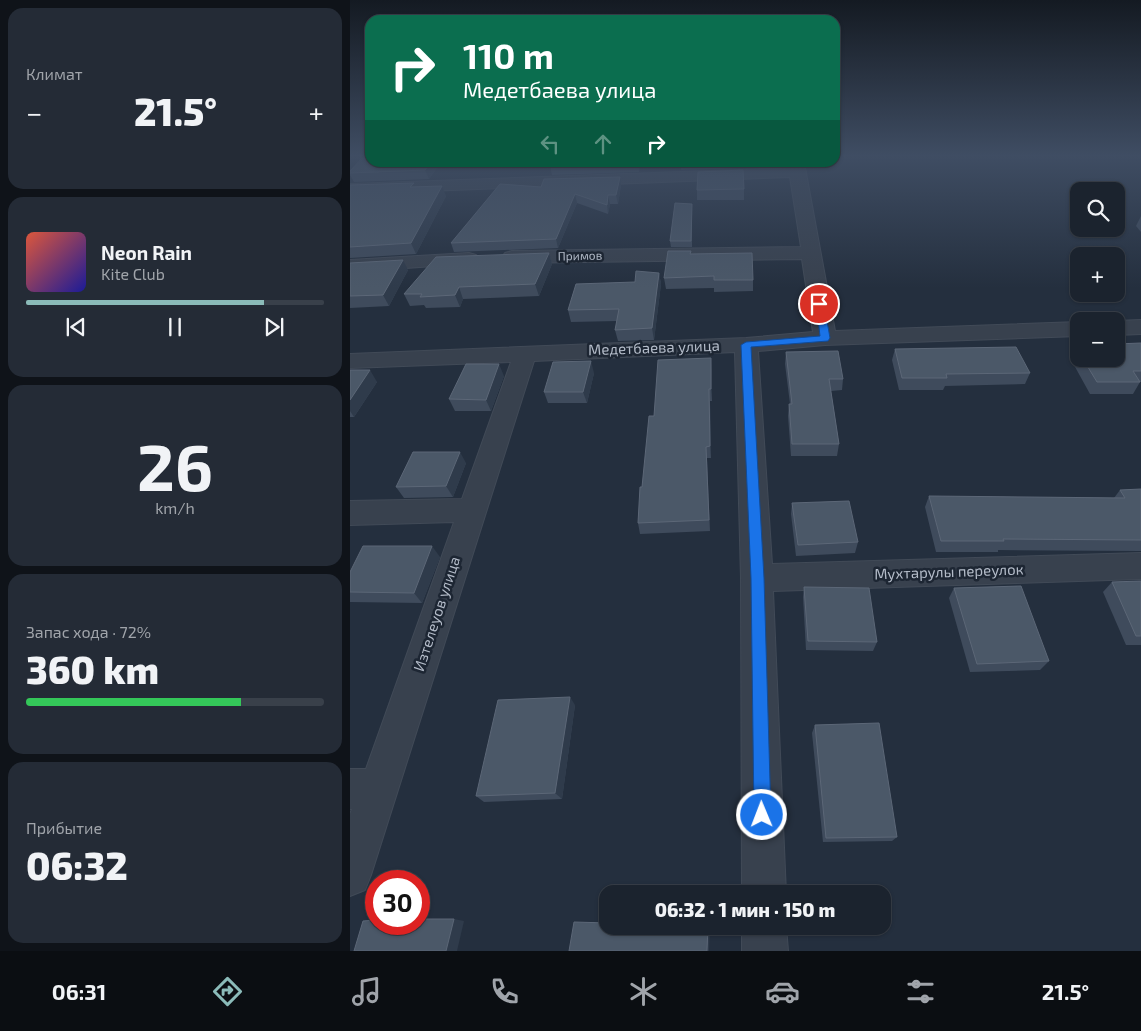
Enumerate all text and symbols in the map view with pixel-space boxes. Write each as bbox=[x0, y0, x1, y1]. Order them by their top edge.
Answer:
text: 110 m bbox=[463, 34, 554, 76]
icon: right bbox=[380, 35, 445, 100]
text: Климат bbox=[26, 64, 83, 83]
text: Медетбаева улица bbox=[463, 76, 656, 102]
text: 21.5° bbox=[134, 88, 217, 134]
text: − bbox=[26, 95, 42, 129]
text: + bbox=[309, 95, 324, 129]
icon: left bbox=[536, 130, 564, 158]
icon: ahead bbox=[589, 130, 617, 158]
icon: right bbox=[642, 130, 670, 158]
map controls bbox=[1070, 182, 1125, 367]
button: search bbox=[1070, 182, 1125, 237]
text: Neon Rain bbox=[101, 241, 192, 264]
button: + bbox=[1070, 247, 1125, 302]
street label: Примов bbox=[558, 248, 602, 262]
text: Kite Club bbox=[101, 264, 165, 283]
pin bbox=[798, 283, 840, 325]
icon: arrive bbox=[805, 290, 833, 318]
button: − bbox=[1070, 312, 1125, 367]
icon: previous bbox=[62, 313, 90, 341]
icon: pause bbox=[161, 313, 189, 341]
icon: next bbox=[260, 313, 288, 341]
street label: Медетбаева улица bbox=[588, 336, 720, 359]
text: 26 bbox=[137, 426, 213, 504]
text: km/h bbox=[155, 498, 195, 517]
street label: Изтелеуов улица bbox=[409, 554, 464, 674]
street label: Мухтарулы переулок bbox=[874, 559, 1024, 584]
text: Запас хода · 72% bbox=[26, 622, 151, 641]
text: 360 km bbox=[26, 646, 159, 692]
position arrow bbox=[735, 788, 787, 840]
text: Прибытие bbox=[26, 818, 102, 837]
text: 06:32 bbox=[26, 842, 128, 888]
speed limit sign: 30 bbox=[365, 870, 430, 935]
text: 06:32 · 1 мин · 150 m bbox=[655, 898, 835, 921]
icon: directions bbox=[210, 974, 245, 1009]
icon: music bbox=[349, 974, 384, 1009]
icon: phone bbox=[487, 974, 522, 1009]
icon: climate bbox=[626, 974, 661, 1009]
icon: car bbox=[765, 974, 800, 1009]
icon: filters bbox=[903, 974, 938, 1009]
text: 06:31 bbox=[52, 978, 106, 1004]
text: 21.5° bbox=[1042, 978, 1089, 1004]

